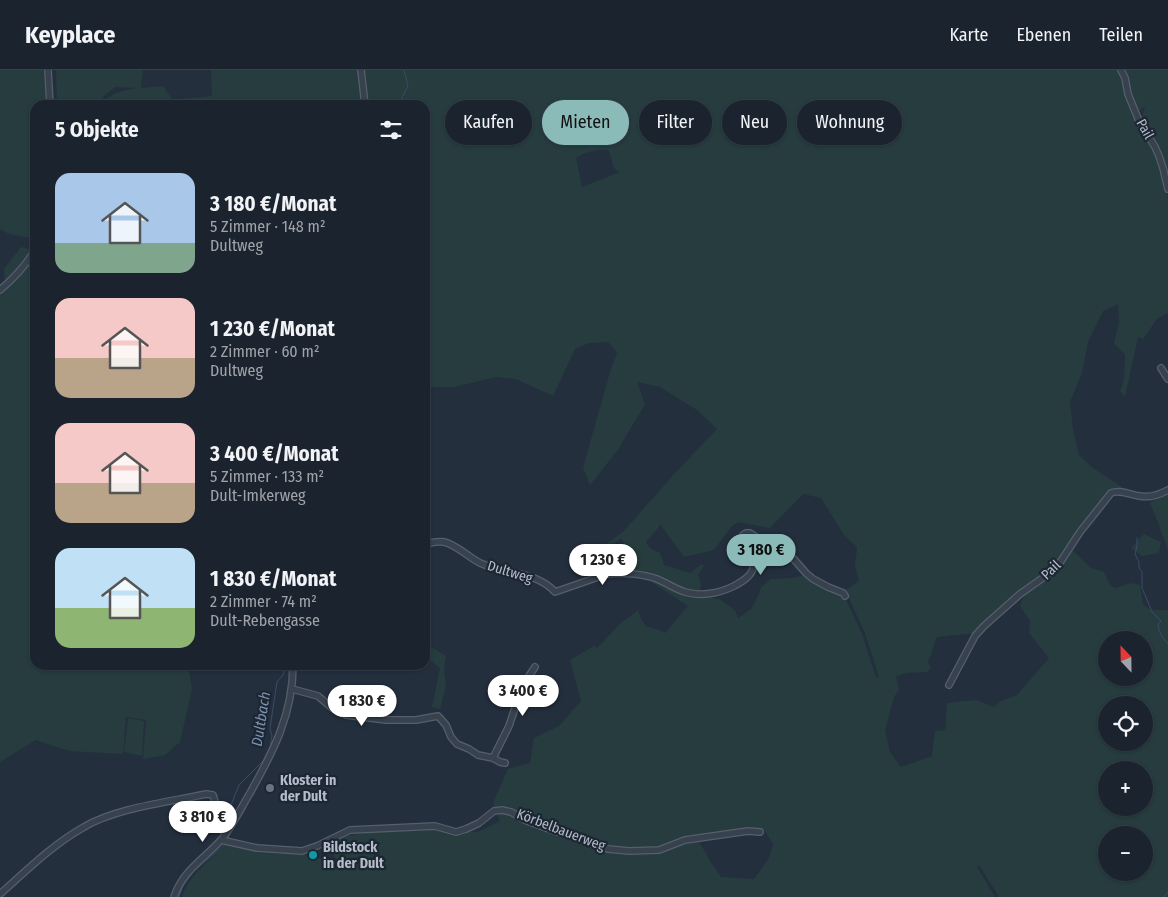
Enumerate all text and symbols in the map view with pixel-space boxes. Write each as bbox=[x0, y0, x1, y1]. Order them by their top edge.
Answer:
text: Keyplace bbox=[25, 21, 115, 49]
text: Karte bbox=[949, 24, 988, 46]
text: Ebenen bbox=[1016, 24, 1071, 46]
text: Teilen bbox=[1099, 24, 1143, 46]
chip: Kaufen bbox=[445, 100, 532, 145]
chip: Mieten bbox=[542, 100, 629, 145]
chip: Filter bbox=[639, 100, 712, 145]
chip: Neu bbox=[722, 100, 787, 145]
chip: Wohnung bbox=[797, 100, 902, 145]
icon: filters bbox=[377, 116, 405, 144]
street label: Pail bbox=[1133, 116, 1158, 142]
text: 5 Objekte bbox=[55, 117, 139, 143]
text: 3 180 €/Monat bbox=[210, 191, 336, 217]
icon: home bbox=[95, 193, 155, 253]
text: 5 Zimmer · 148 m² bbox=[210, 217, 325, 236]
text: Dultweg bbox=[210, 236, 263, 255]
text: 1 230 €/Monat bbox=[210, 316, 335, 342]
icon: home bbox=[95, 318, 155, 378]
text: 2 Zimmer · 60 m² bbox=[210, 342, 319, 361]
text: Dultweg bbox=[210, 361, 263, 380]
text: 3 400 €/Monat bbox=[210, 441, 339, 467]
icon: home bbox=[95, 443, 155, 503]
text: 5 Zimmer · 133 m² bbox=[210, 467, 324, 486]
text: Dult-Imkerweg bbox=[210, 486, 306, 505]
pin: 3 180 € bbox=[715, 534, 807, 576]
text: 3 180 € bbox=[738, 540, 784, 559]
pin: 1 230 € bbox=[557, 544, 649, 586]
text: 1 230 € bbox=[580, 550, 626, 569]
street label: Pail bbox=[1038, 556, 1065, 583]
street label: Dultweg bbox=[485, 557, 535, 587]
text: 1 830 €/Monat bbox=[210, 566, 336, 592]
icon: home bbox=[95, 568, 155, 628]
text: 2 Zimmer · 74 m² bbox=[210, 592, 317, 611]
text: Dult-Rebengasse bbox=[210, 611, 320, 630]
north arrow bbox=[1098, 631, 1152, 686]
map controls bbox=[1098, 631, 1153, 881]
pin: 3 400 € bbox=[477, 674, 569, 717]
text: 3 400 € bbox=[499, 681, 547, 700]
pin: 1 830 € bbox=[316, 684, 408, 727]
water label: Dultbach bbox=[248, 690, 274, 748]
text: 1 830 € bbox=[339, 691, 385, 710]
button: locate bbox=[1098, 696, 1153, 751]
button: + bbox=[1098, 761, 1153, 816]
place label: Kloster in der Dult bbox=[280, 772, 336, 805]
marker: Kloster in der Dult bbox=[264, 782, 276, 794]
pin: 3 810 € bbox=[157, 800, 249, 843]
street label: Körbelbauerweg bbox=[514, 805, 608, 855]
text: 3 810 € bbox=[180, 807, 226, 826]
button: − bbox=[1098, 826, 1153, 881]
place label: Bildstock in der Dult bbox=[323, 839, 385, 872]
marker: Bildstock in der Dult bbox=[307, 849, 319, 861]

